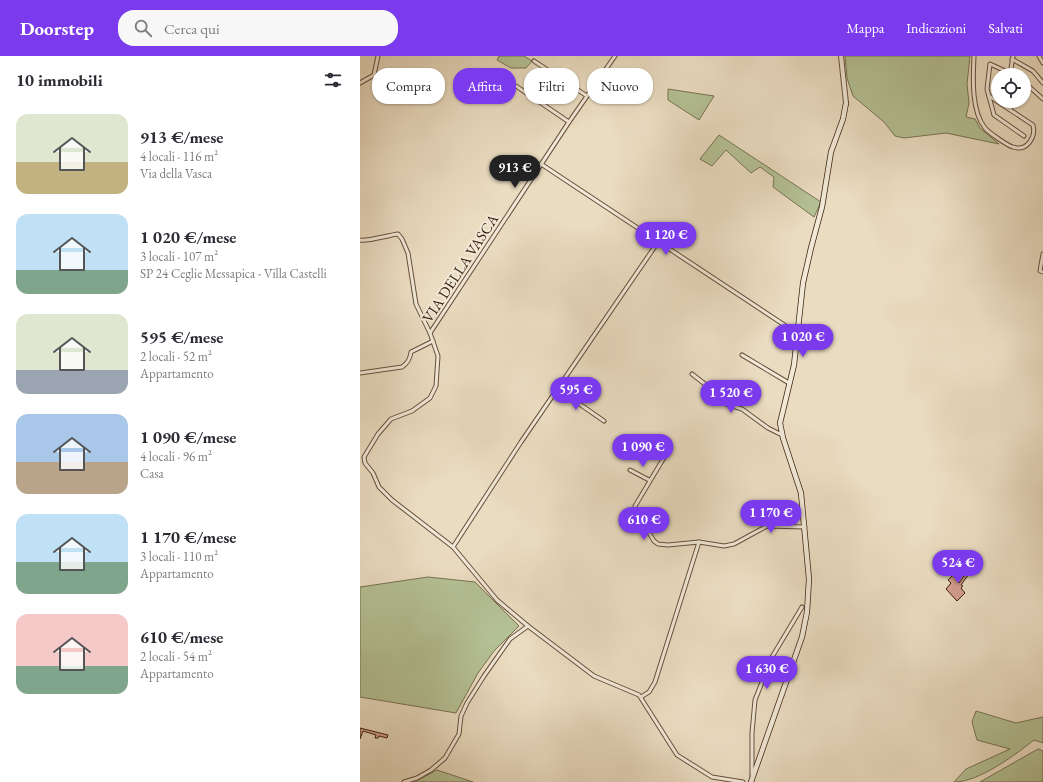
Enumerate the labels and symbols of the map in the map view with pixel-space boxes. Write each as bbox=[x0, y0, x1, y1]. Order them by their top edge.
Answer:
pin: 913 € bbox=[487, 155, 543, 189]
street label: VIA DELLA VASCA bbox=[418, 210, 503, 326]
pin: 1 120 € bbox=[629, 222, 703, 256]
pin: 1 020 € bbox=[766, 324, 840, 358]
pin: 595 € bbox=[548, 377, 604, 411]
pin: 1 520 € bbox=[694, 380, 768, 414]
pin: 1 090 € bbox=[606, 434, 680, 468]
pin: 1 170 € bbox=[734, 500, 808, 534]
pin: 610 € bbox=[616, 507, 672, 541]
pin: 524 € bbox=[930, 550, 986, 584]
pin: 1 630 € bbox=[730, 656, 804, 690]

